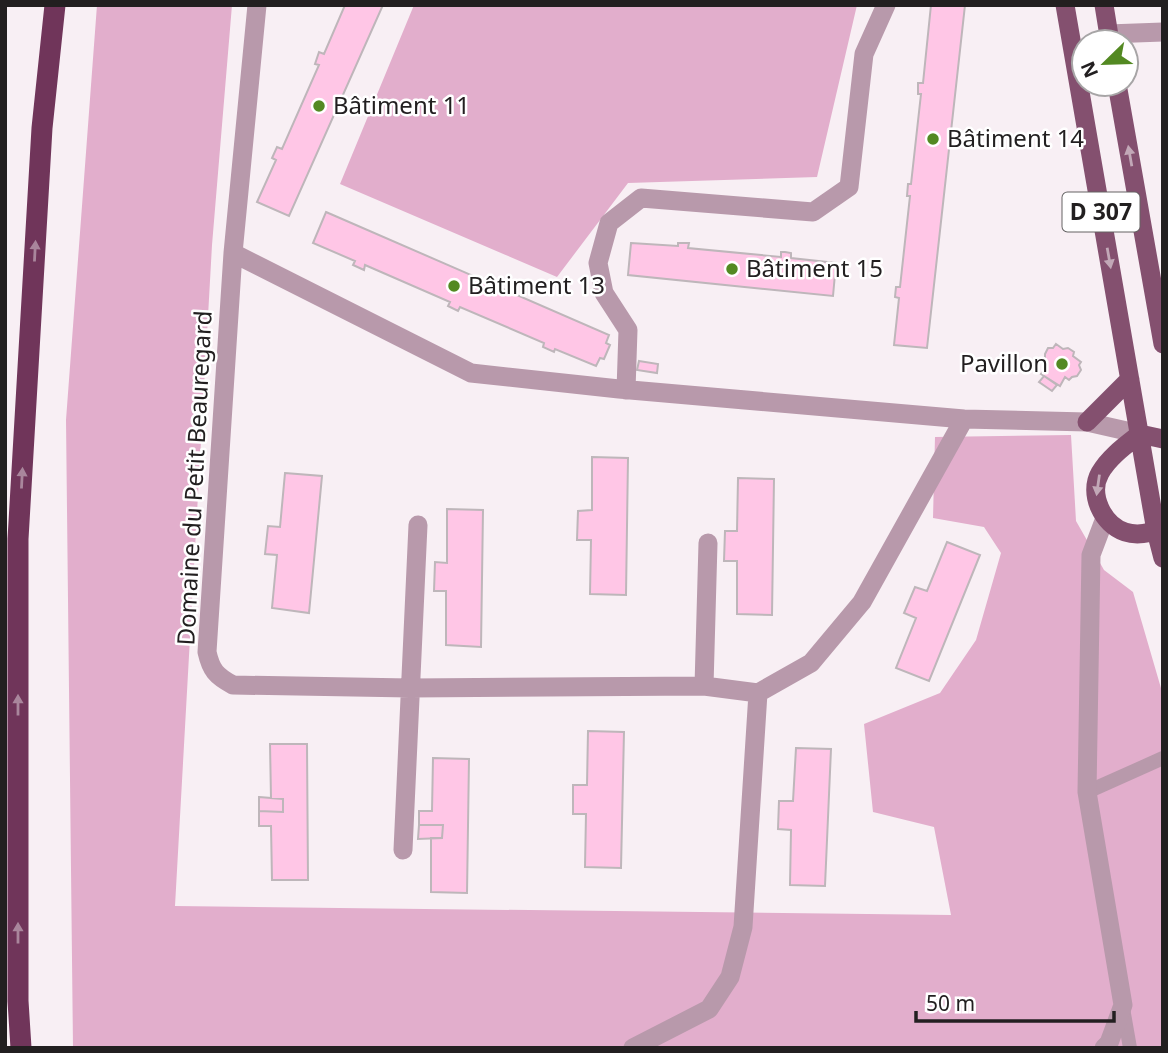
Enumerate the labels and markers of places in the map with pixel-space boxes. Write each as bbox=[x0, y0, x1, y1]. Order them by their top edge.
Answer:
place label: Bâtiment 11 bbox=[333, 88, 470, 121]
marker: Bâtiment 11 bbox=[311, 98, 327, 114]
place label: Bâtiment 14 bbox=[947, 121, 1084, 154]
marker: Bâtiment 14 bbox=[925, 131, 941, 147]
place label: Bâtiment 15 bbox=[746, 251, 883, 284]
marker: Bâtiment 15 bbox=[724, 261, 740, 277]
place label: Bâtiment 13 bbox=[468, 268, 605, 301]
marker: Bâtiment 13 bbox=[446, 278, 462, 294]
place label: Pavillon bbox=[960, 346, 1048, 379]
marker: Pavillon bbox=[1054, 356, 1070, 372]

